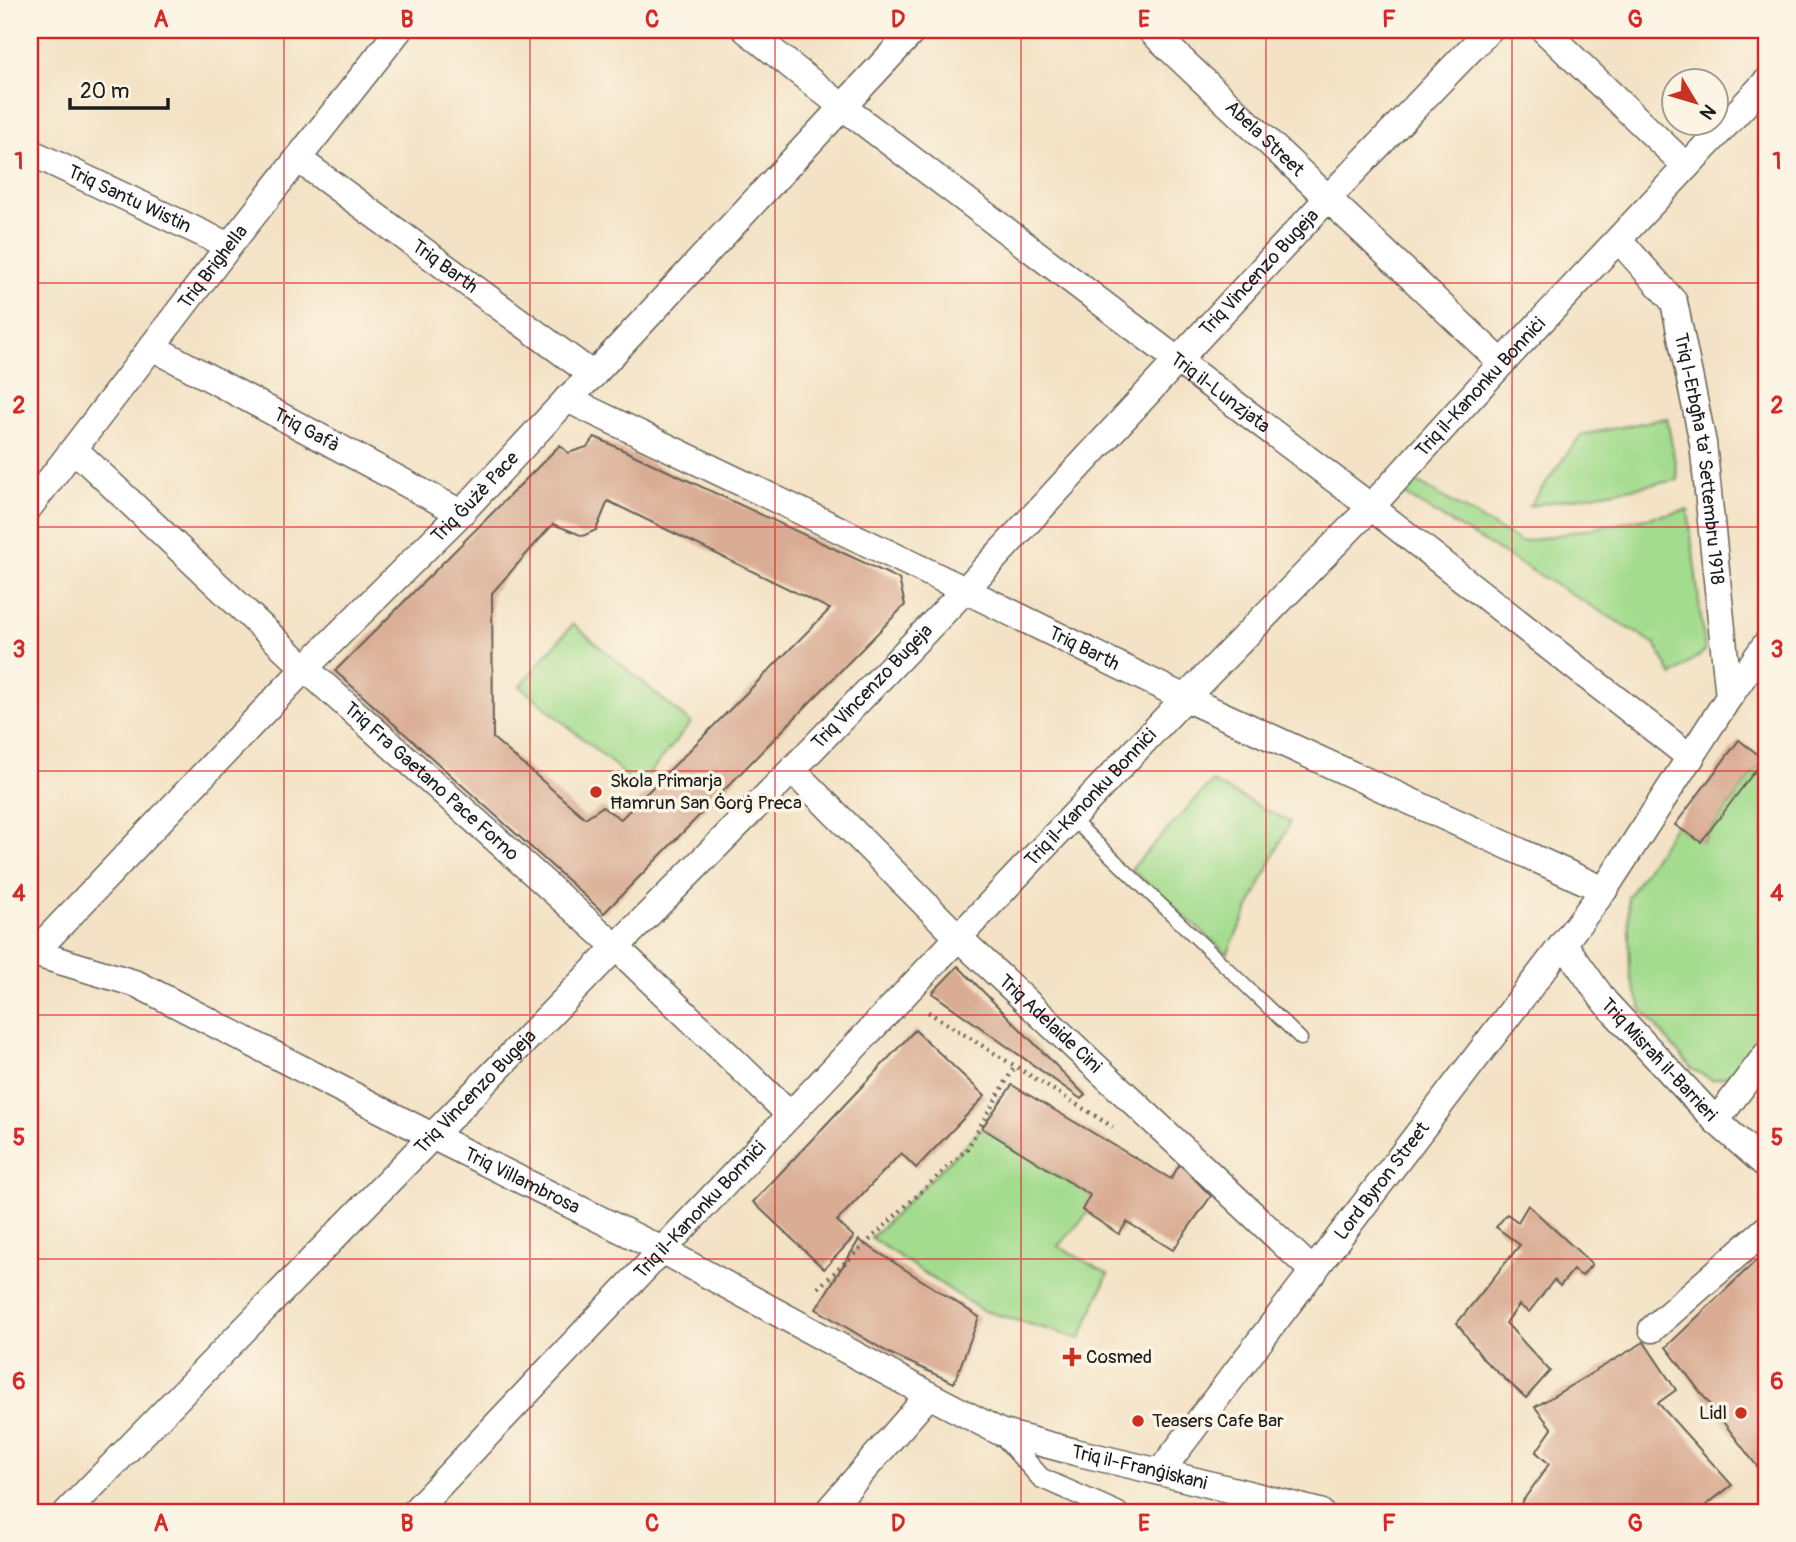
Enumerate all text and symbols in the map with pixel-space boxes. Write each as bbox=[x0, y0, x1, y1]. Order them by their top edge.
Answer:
text: A bbox=[154, 5, 169, 34]
text: B bbox=[400, 5, 414, 34]
text: C bbox=[645, 5, 659, 34]
text: D bbox=[891, 5, 905, 34]
text: E bbox=[1138, 5, 1150, 34]
text: F bbox=[1382, 5, 1396, 34]
text: G bbox=[1627, 5, 1643, 34]
scale bar bbox=[70, 66, 168, 110]
north arrow bbox=[1660, 66, 1730, 136]
text: 20 m bbox=[80, 78, 129, 105]
street label: Abela Street bbox=[1220, 95, 1310, 182]
text: N bbox=[1694, 99, 1721, 124]
text: 1 bbox=[15, 147, 24, 176]
text: 1 bbox=[1773, 147, 1782, 176]
street label: Triq Santu Wistin bbox=[64, 159, 195, 239]
street label: Triq Vincenzo Bugeja bbox=[1194, 204, 1324, 341]
street label: Triq Brighella bbox=[173, 220, 253, 314]
street label: Triq Barth bbox=[407, 234, 483, 299]
street label: Triq il-Kanonku Bonniċi bbox=[1410, 312, 1551, 462]
street label: Triq l-Erbgħa ta' Settembru 1918 bbox=[1669, 331, 1729, 586]
street label: Triq il-Lunzjata bbox=[1165, 347, 1275, 438]
text: 2 bbox=[13, 391, 26, 420]
text: 2 bbox=[1771, 391, 1784, 420]
street label: Triq Gafà bbox=[269, 402, 343, 457]
street label: Triq Ġużè Pace bbox=[426, 446, 525, 548]
street label: Triq Vincenzo Bugeja bbox=[806, 619, 938, 754]
street label: Triq Barth bbox=[1044, 621, 1124, 676]
text: 3 bbox=[13, 635, 25, 664]
text: 3 bbox=[1771, 635, 1783, 664]
street label: Triq Fra Gaetano Pace Forno bbox=[339, 697, 524, 866]
street label: Triq il-Kanonku Bonniċi bbox=[1020, 723, 1162, 872]
place label: Skola Primarja Ħamrun San Ġorġ Preca bbox=[610, 769, 802, 815]
marker: Skola Primarja Ħamrun San Ġorġ Preca bbox=[588, 784, 604, 800]
text: 4 bbox=[12, 879, 26, 908]
text: 4 bbox=[1770, 879, 1784, 908]
street label: Triq Adelaide Cini bbox=[993, 969, 1107, 1078]
street label: Triq Misraħ il-Barrieri bbox=[1595, 993, 1722, 1127]
street label: Triq Vincenzo Bugeja bbox=[409, 1024, 541, 1159]
street label: Lord Byron Street bbox=[1329, 1117, 1435, 1245]
text: 5 bbox=[13, 1123, 25, 1152]
text: 5 bbox=[1771, 1123, 1783, 1152]
street label: Triq il-Kanonku Bonniċi bbox=[629, 1136, 771, 1284]
street label: Triq Villambrosa bbox=[460, 1142, 584, 1219]
place label: Cosmed bbox=[1086, 1345, 1152, 1369]
marker: Cosmed bbox=[1064, 1349, 1080, 1365]
text: 6 bbox=[12, 1367, 26, 1396]
text: 6 bbox=[1770, 1367, 1784, 1396]
place label: Lidl bbox=[1699, 1401, 1727, 1425]
marker: Lidl bbox=[1733, 1405, 1749, 1421]
place label: Teasers Cafe Bar bbox=[1152, 1409, 1284, 1433]
marker: Teasers Cafe Bar bbox=[1130, 1413, 1146, 1429]
street label: Triq il-Franġiskani bbox=[1069, 1440, 1210, 1495]
text: A bbox=[154, 1509, 169, 1538]
text: B bbox=[400, 1509, 414, 1538]
text: C bbox=[645, 1509, 659, 1538]
text: D bbox=[891, 1509, 905, 1538]
text: E bbox=[1138, 1509, 1150, 1538]
text: F bbox=[1382, 1509, 1396, 1538]
text: G bbox=[1627, 1509, 1643, 1538]

